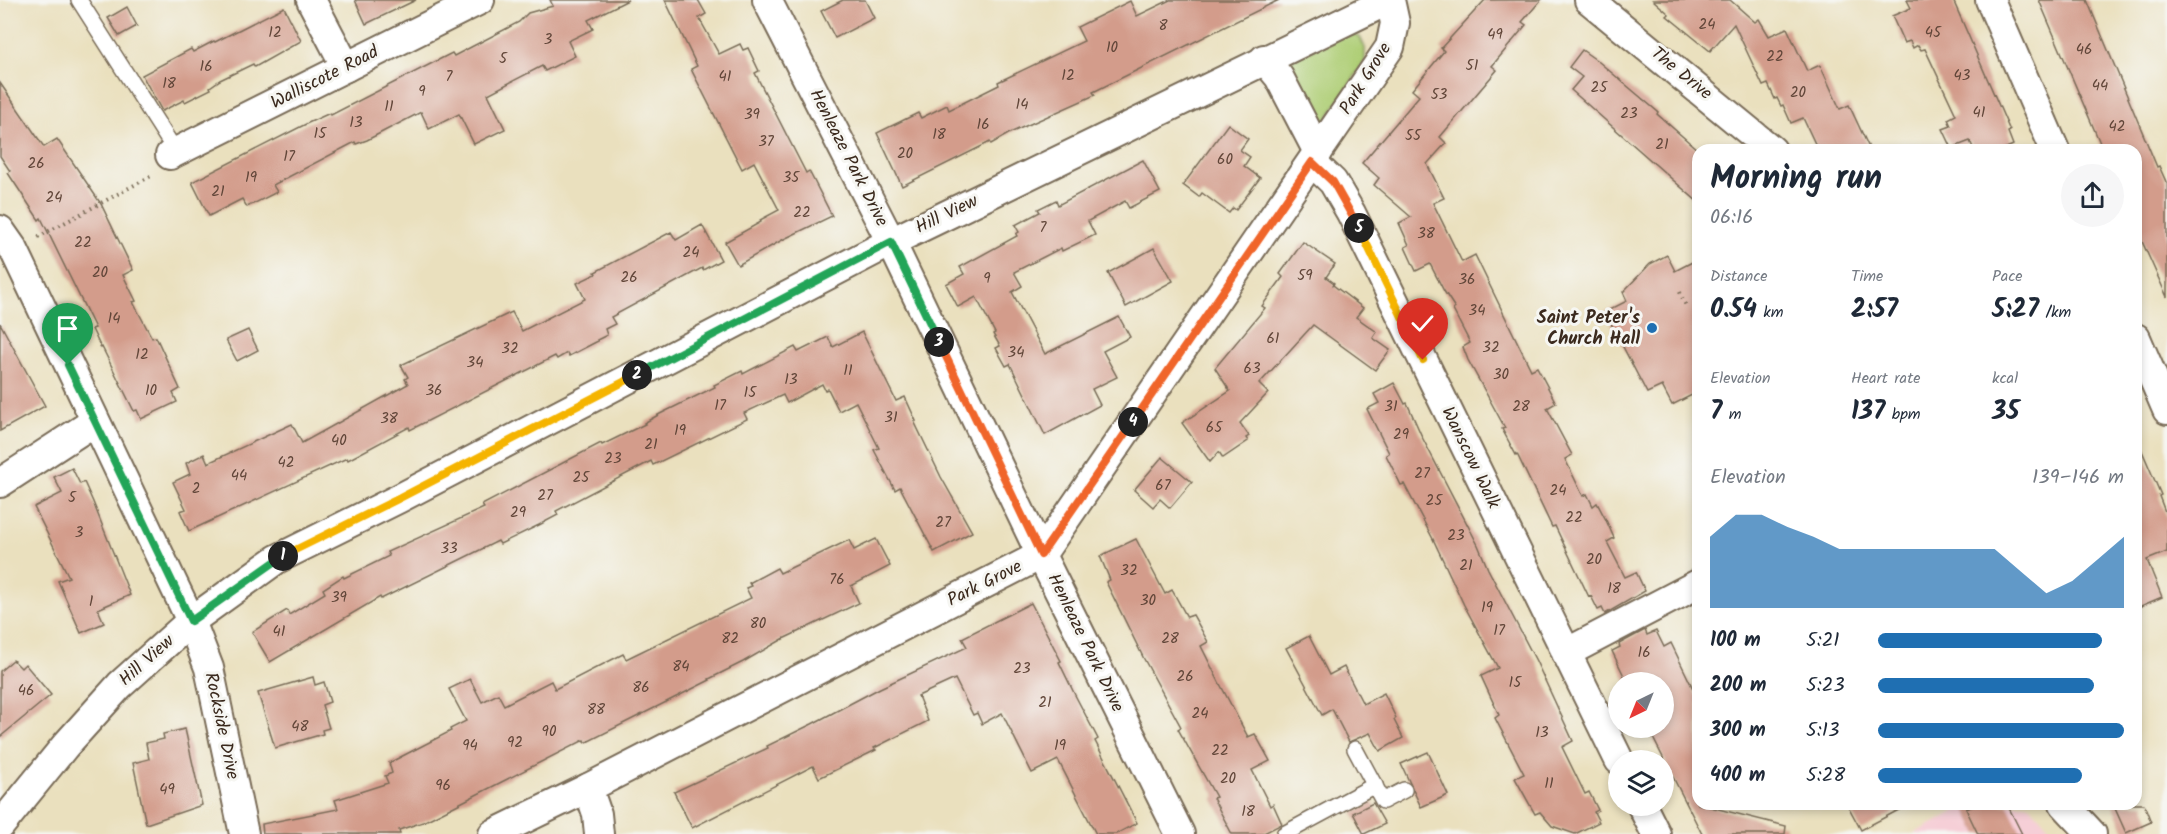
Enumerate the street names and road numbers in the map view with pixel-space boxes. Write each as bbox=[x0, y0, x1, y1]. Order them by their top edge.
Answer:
street label: Park Grove bbox=[1332, 37, 1400, 121]
street label: Walliscote Road bbox=[266, 38, 385, 118]
street label: The Drive bbox=[1644, 40, 1718, 108]
street label: Henleaze Park Drive bbox=[801, 84, 895, 232]
street label: Hill View bbox=[911, 187, 984, 243]
street label: Wanscow Walk bbox=[1433, 402, 1508, 515]
street label: Park Grove bbox=[942, 553, 1028, 615]
street label: Henleaze Park Drive bbox=[1039, 569, 1131, 717]
street label: Hill View bbox=[113, 627, 182, 694]
street label: Rockside Drive bbox=[195, 670, 247, 782]

